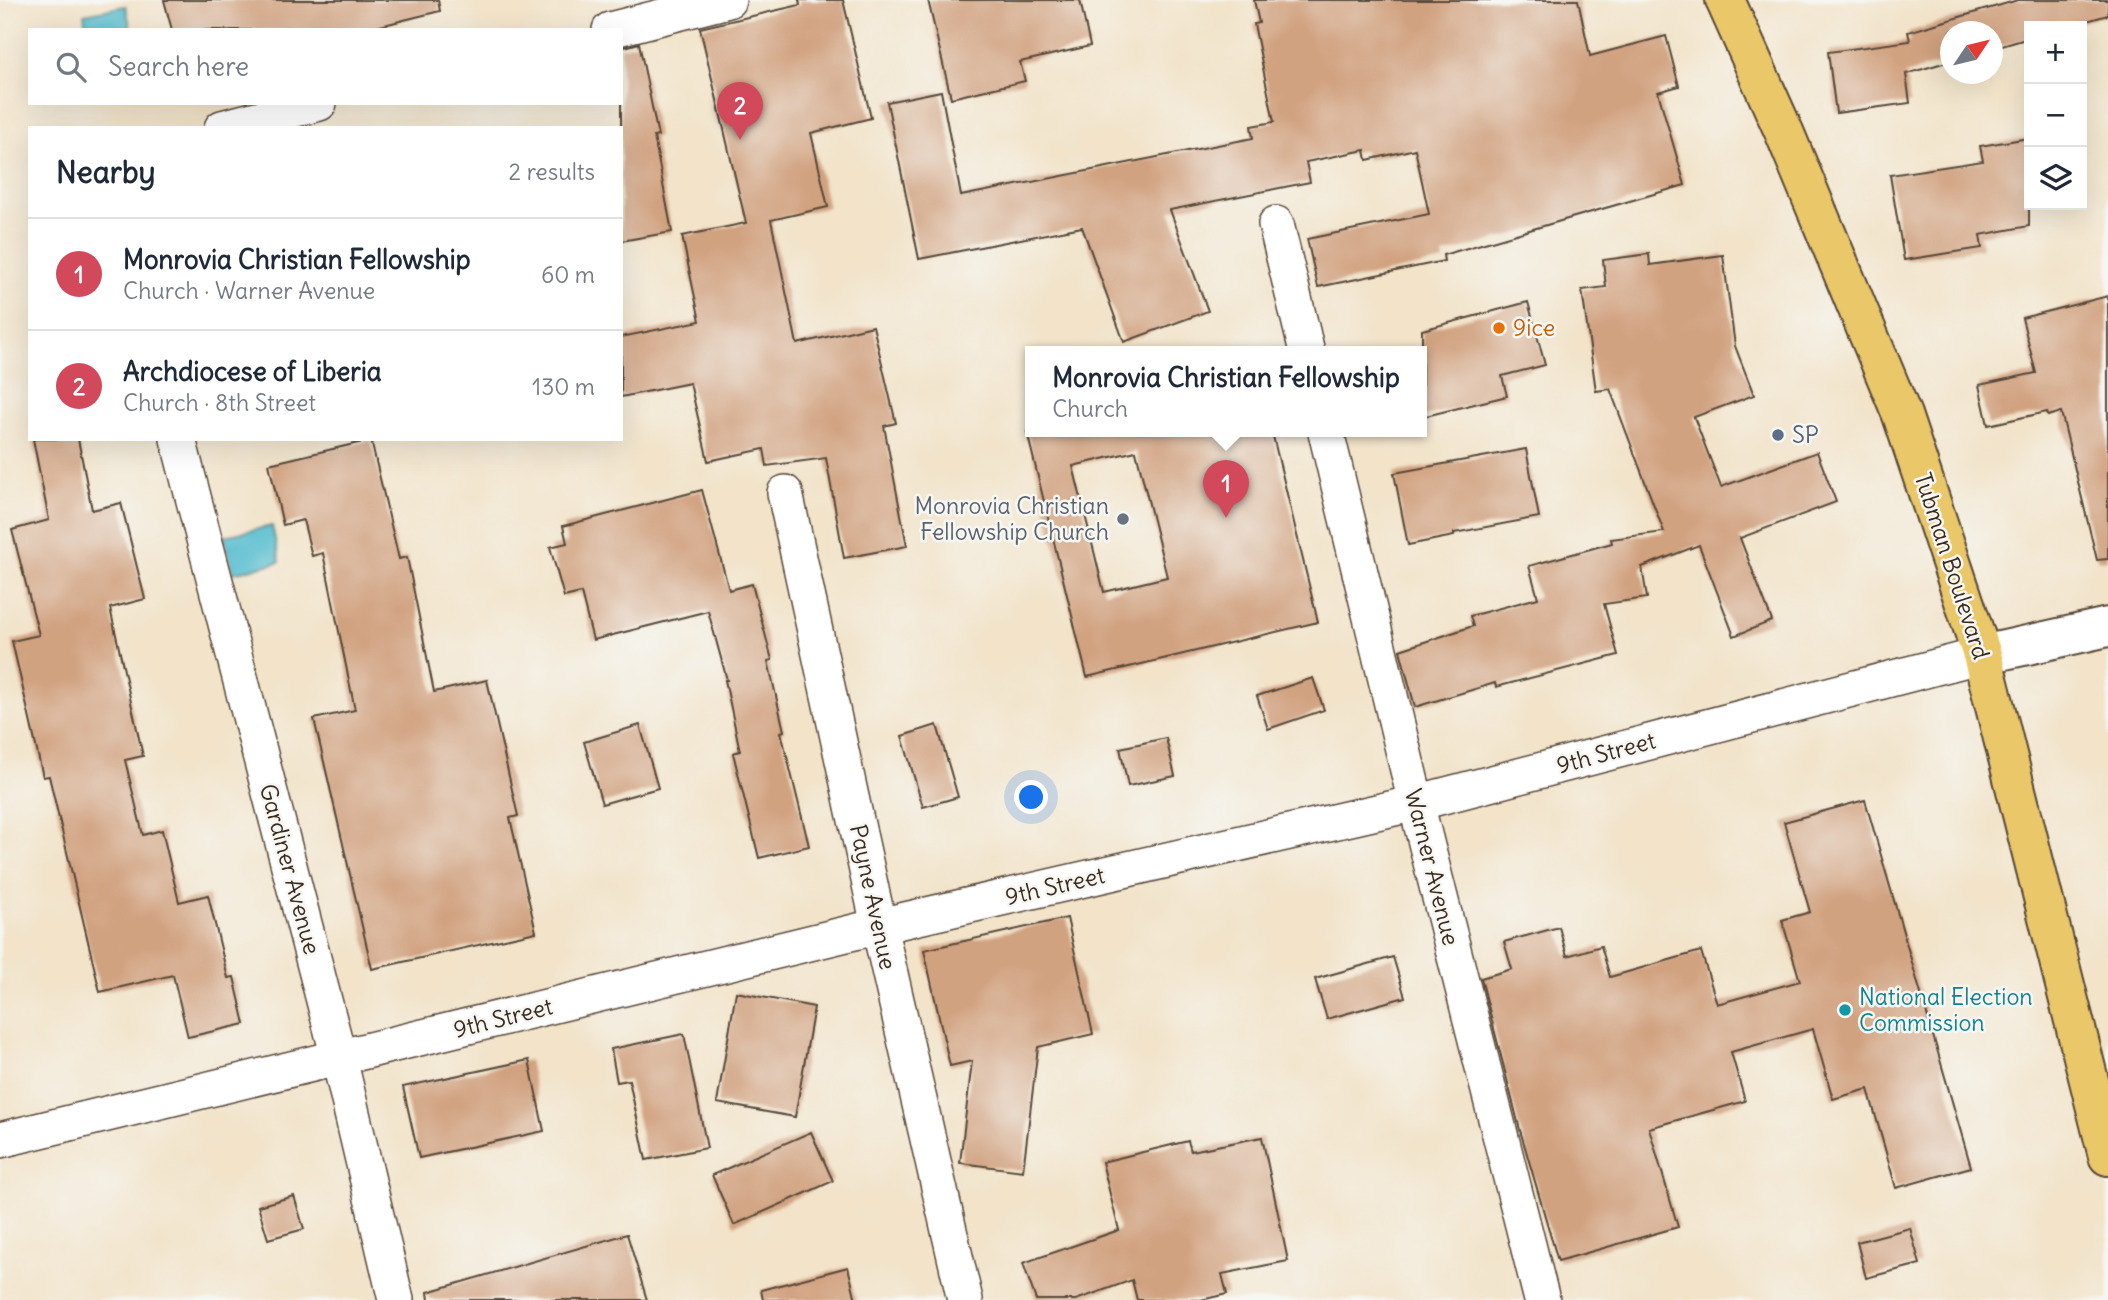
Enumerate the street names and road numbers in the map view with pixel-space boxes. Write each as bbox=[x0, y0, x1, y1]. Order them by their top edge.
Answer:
street label: Tubman Boulevard bbox=[1909, 469, 1996, 663]
street label: 9th Street bbox=[1553, 725, 1659, 780]
street label: Gardiner Avenue bbox=[254, 780, 327, 957]
street label: Warner Avenue bbox=[1399, 786, 1466, 948]
street label: Payne Avenue bbox=[844, 822, 903, 972]
street label: 9th Street bbox=[1002, 860, 1108, 911]
street label: 9th Street bbox=[450, 991, 556, 1044]

